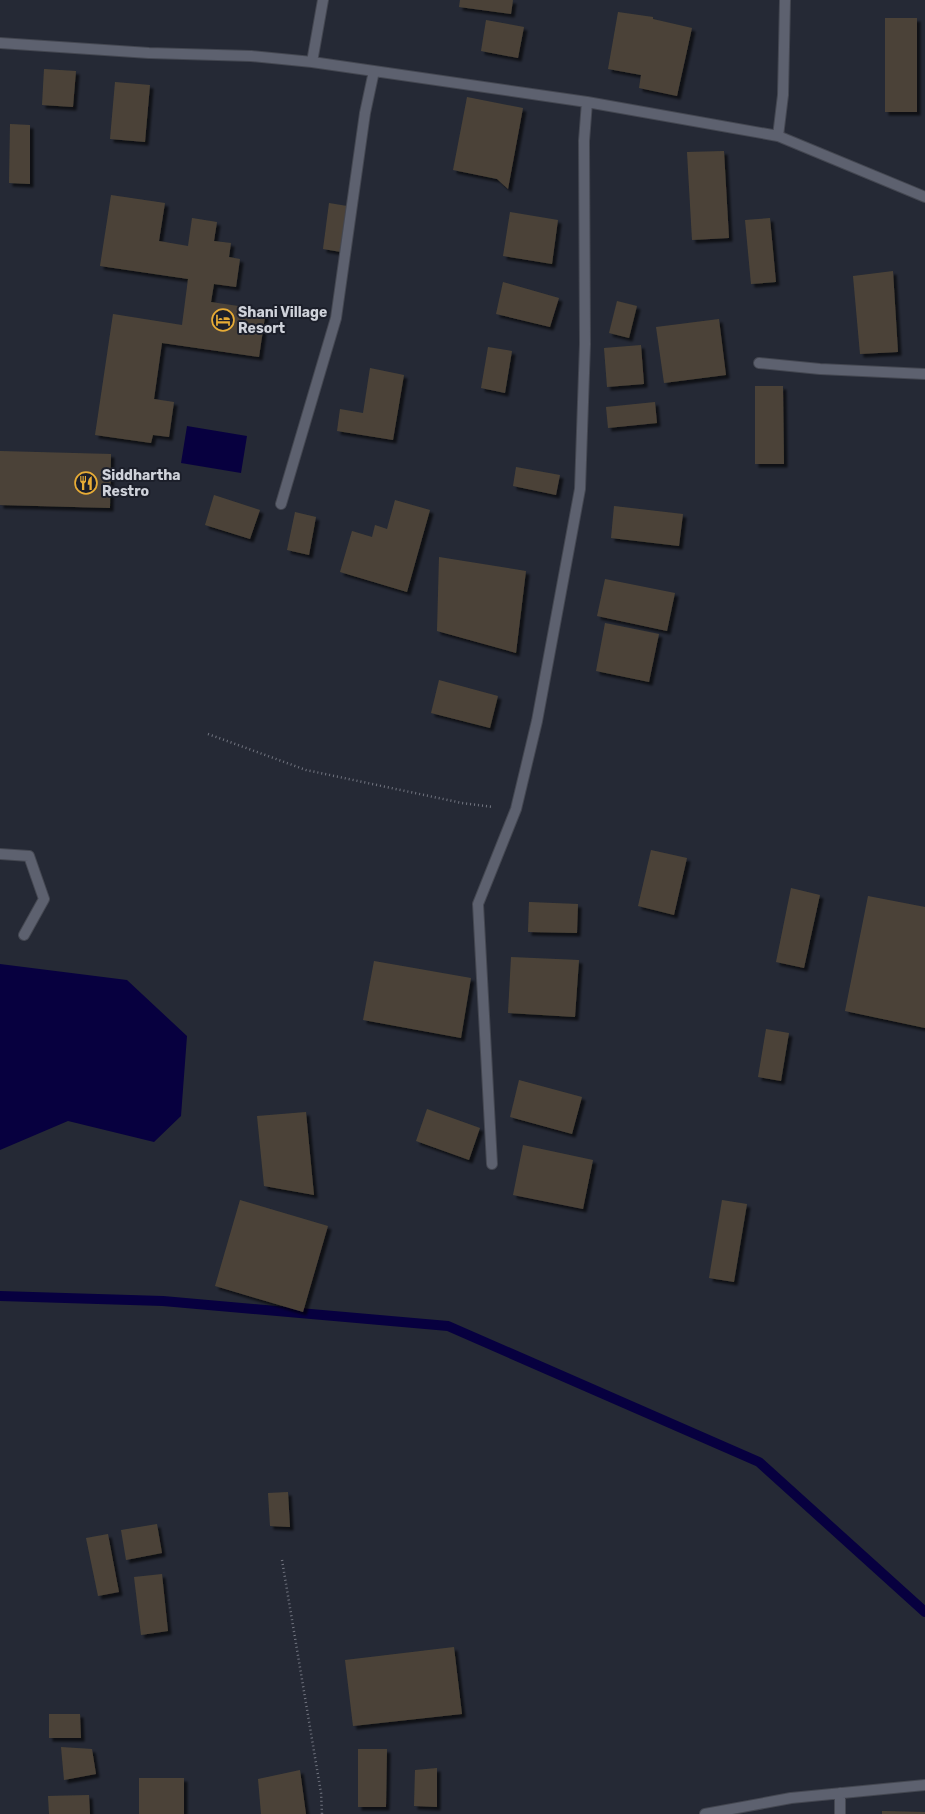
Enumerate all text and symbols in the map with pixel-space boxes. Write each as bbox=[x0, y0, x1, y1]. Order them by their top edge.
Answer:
place label: Shani Village Resort bbox=[238, 304, 327, 337]
hotel icon: Shani Village Resort bbox=[210, 307, 236, 333]
place label: Siddhartha Restro bbox=[102, 467, 181, 500]
restaurant icon: Siddhartha Restro bbox=[73, 470, 99, 496]

